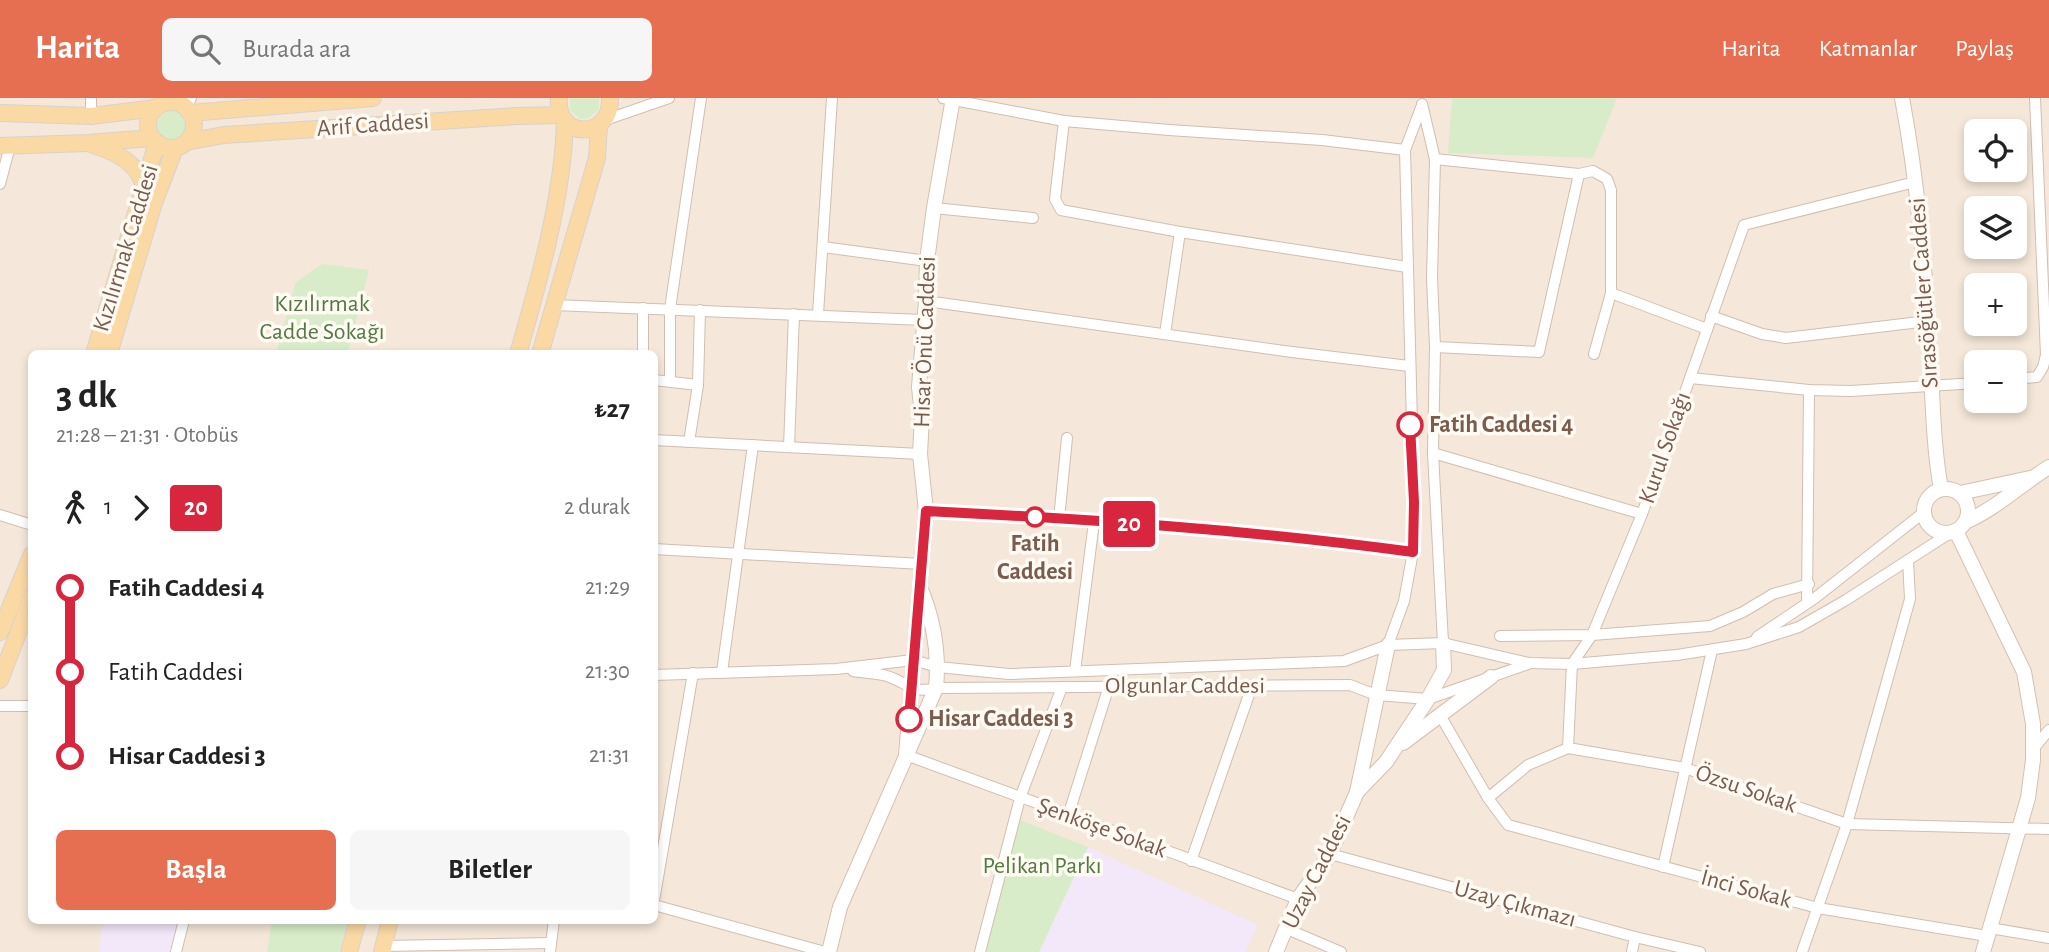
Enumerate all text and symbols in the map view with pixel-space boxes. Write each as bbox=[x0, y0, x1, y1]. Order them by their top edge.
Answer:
search box bbox=[162, 18, 652, 81]
icon: search bbox=[186, 30, 224, 68]
text: Harita bbox=[35, 32, 120, 65]
text: Burada ara bbox=[242, 36, 351, 62]
text: Harita bbox=[1722, 37, 1781, 61]
text: Katmanlar bbox=[1819, 37, 1917, 61]
text: Paylaş bbox=[1955, 37, 2014, 61]
street label: Arif Caddesi bbox=[316, 109, 430, 141]
map controls bbox=[1964, 119, 2027, 413]
button: locate bbox=[1964, 119, 2027, 182]
street label: Kızılırmak Caddesi bbox=[89, 162, 163, 334]
button: layers bbox=[1964, 196, 2027, 259]
street label: Sırasöğütler Caddesi bbox=[1905, 197, 1943, 389]
street label: Hisar Önü Caddesi bbox=[909, 256, 940, 428]
button: + bbox=[1964, 273, 2027, 336]
park label: Kızılırmak Cadde Sokağı bbox=[259, 292, 385, 344]
button: − bbox=[1964, 350, 2027, 413]
text: 3 dk bbox=[56, 377, 117, 415]
street label: Kurul Sokağı bbox=[1635, 389, 1695, 507]
text: ₺27 bbox=[594, 396, 630, 422]
marker: Fatih Caddesi 4 bbox=[1397, 412, 1423, 438]
place label: Fatih Caddesi 4 bbox=[1429, 413, 1573, 437]
text: 21:28 – 21:31 · Otobüs bbox=[56, 424, 238, 447]
icon: walk bbox=[56, 489, 94, 527]
icon: forward bbox=[122, 489, 160, 527]
text: 1 bbox=[104, 496, 112, 519]
text: 20 bbox=[184, 496, 208, 520]
text: 2 durak bbox=[564, 496, 630, 519]
line badge: 20 bbox=[1098, 501, 1160, 547]
marker: Fatih Caddesi bbox=[1025, 507, 1045, 527]
text: 20 bbox=[1117, 512, 1141, 536]
place label: Fatih Caddesi bbox=[997, 532, 1073, 584]
text: Fatih Caddesi 4 bbox=[108, 575, 264, 601]
text: 21:29 bbox=[585, 576, 630, 599]
text: Fatih Caddesi bbox=[108, 659, 243, 685]
text: 21:30 bbox=[585, 660, 630, 683]
street label: Olgunlar Caddesi bbox=[1105, 674, 1265, 698]
marker: Hisar Caddesi 3 bbox=[896, 706, 922, 732]
place label: Hisar Caddesi 3 bbox=[928, 707, 1074, 731]
text: Hisar Caddesi 3 bbox=[108, 743, 266, 769]
text: 21:31 bbox=[589, 744, 630, 767]
street label: Özsu Sokak bbox=[1692, 760, 1800, 818]
street label: Şenköşe Sokak bbox=[1034, 794, 1170, 862]
street label: Uzay Caddesi bbox=[1278, 811, 1356, 933]
button: Başla bbox=[56, 830, 336, 910]
button: Biletler bbox=[350, 830, 630, 910]
park label: Pelikan Parkı bbox=[982, 854, 1102, 878]
street label: İnci Sokak bbox=[1698, 864, 1794, 913]
street label: Uzay Çıkmazı bbox=[1451, 876, 1579, 932]

